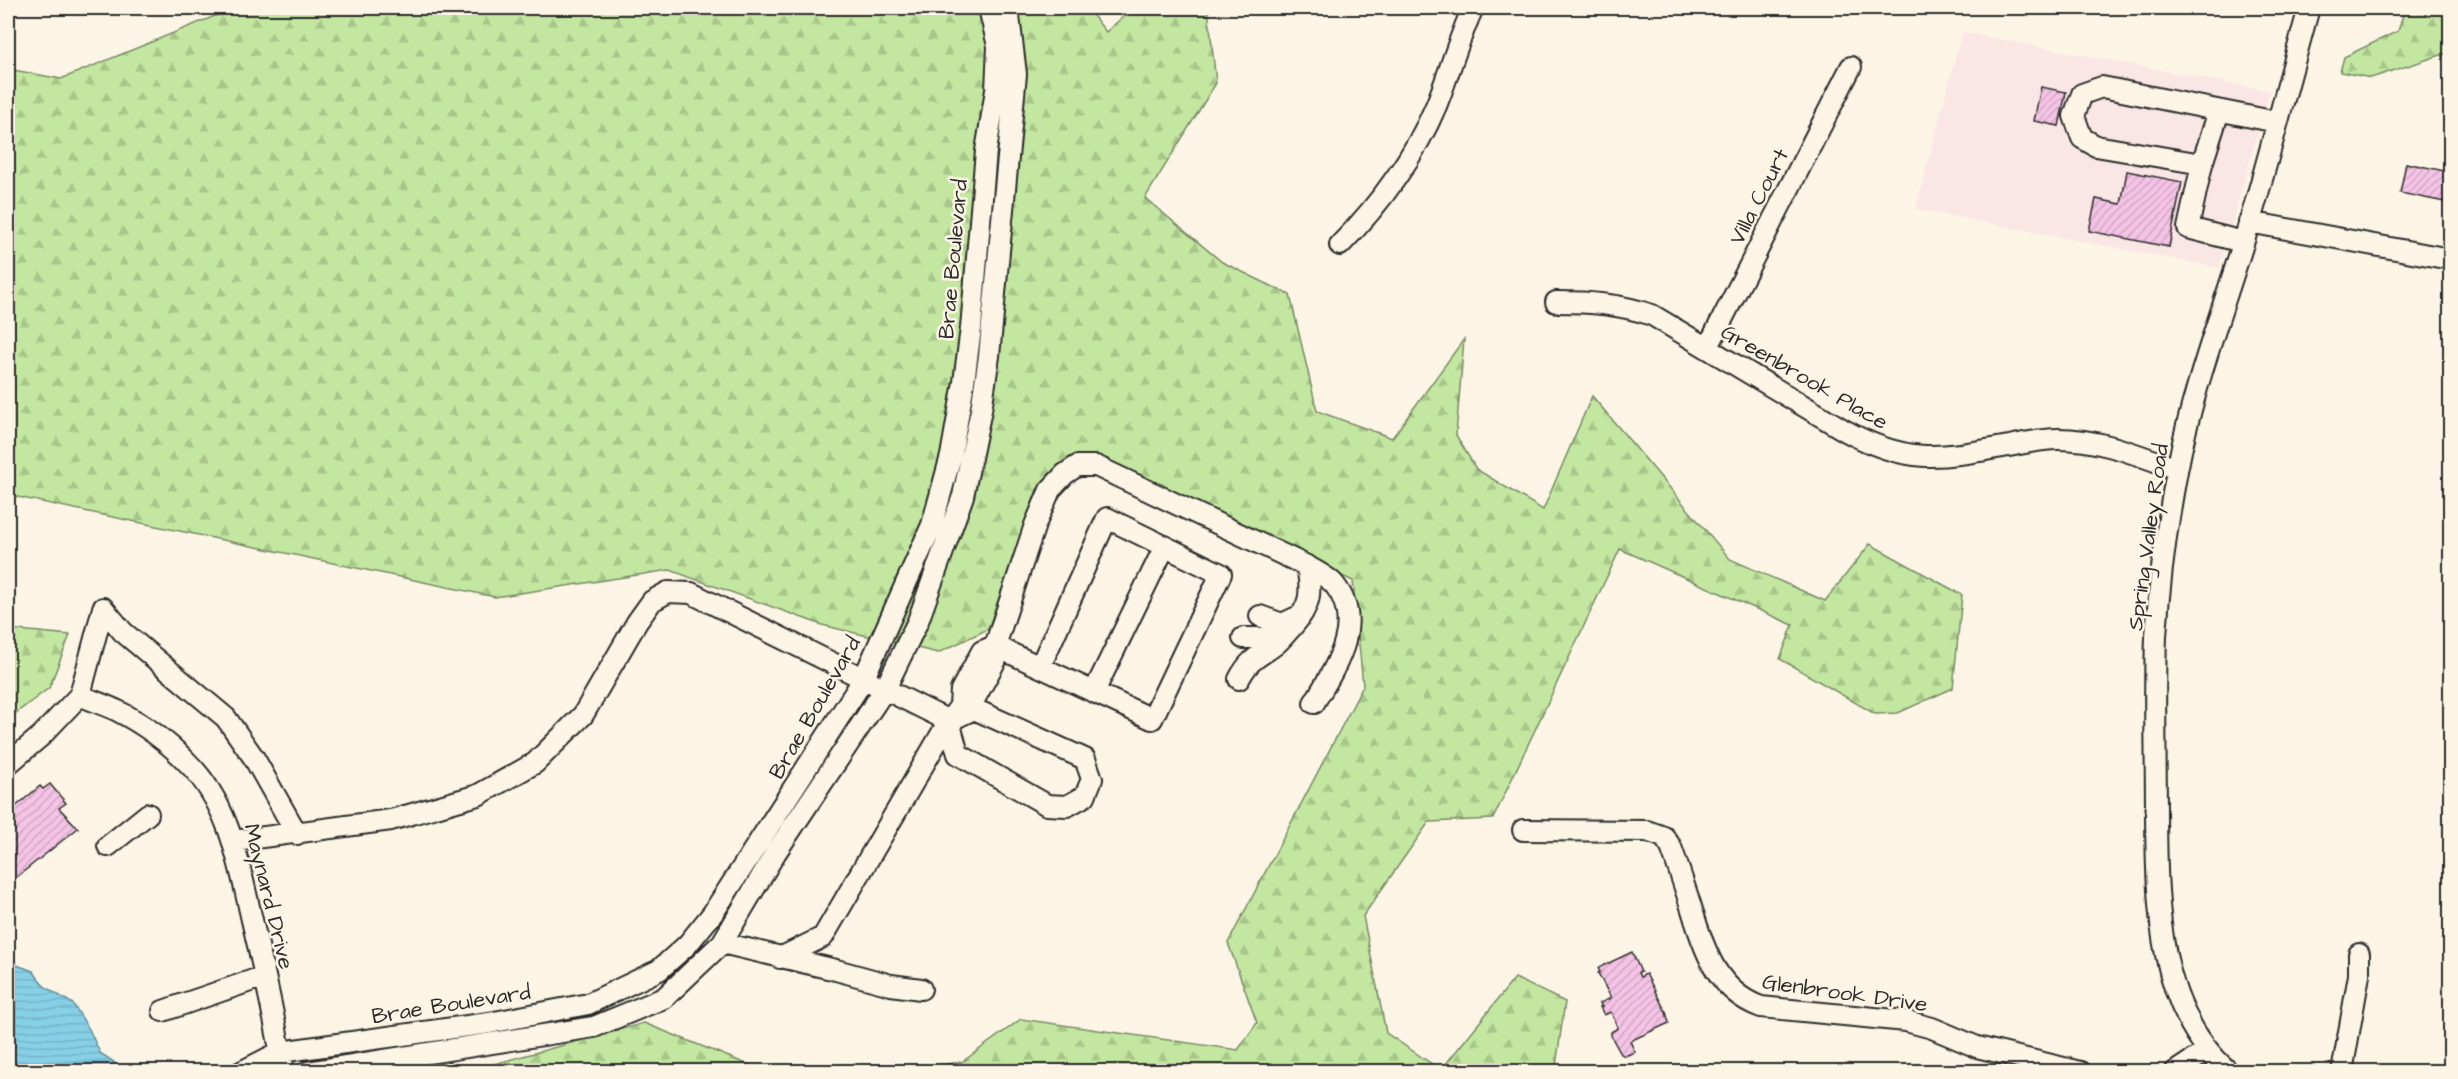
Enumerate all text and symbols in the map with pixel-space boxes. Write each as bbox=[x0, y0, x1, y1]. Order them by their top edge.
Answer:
street label: Villa Court bbox=[1722, 143, 1797, 250]
street label: Brae Boulevard bbox=[931, 178, 976, 340]
street label: Greenbrook Place bbox=[1715, 317, 1894, 438]
street label: Spring Valley Road bbox=[2120, 442, 2178, 633]
street label: Brae Boulevard bbox=[762, 631, 869, 785]
street label: Maynard Drive bbox=[235, 820, 302, 973]
street label: Glenbrook Drive bbox=[1760, 967, 1929, 1020]
street label: Brae Boulevard bbox=[370, 977, 533, 1032]

